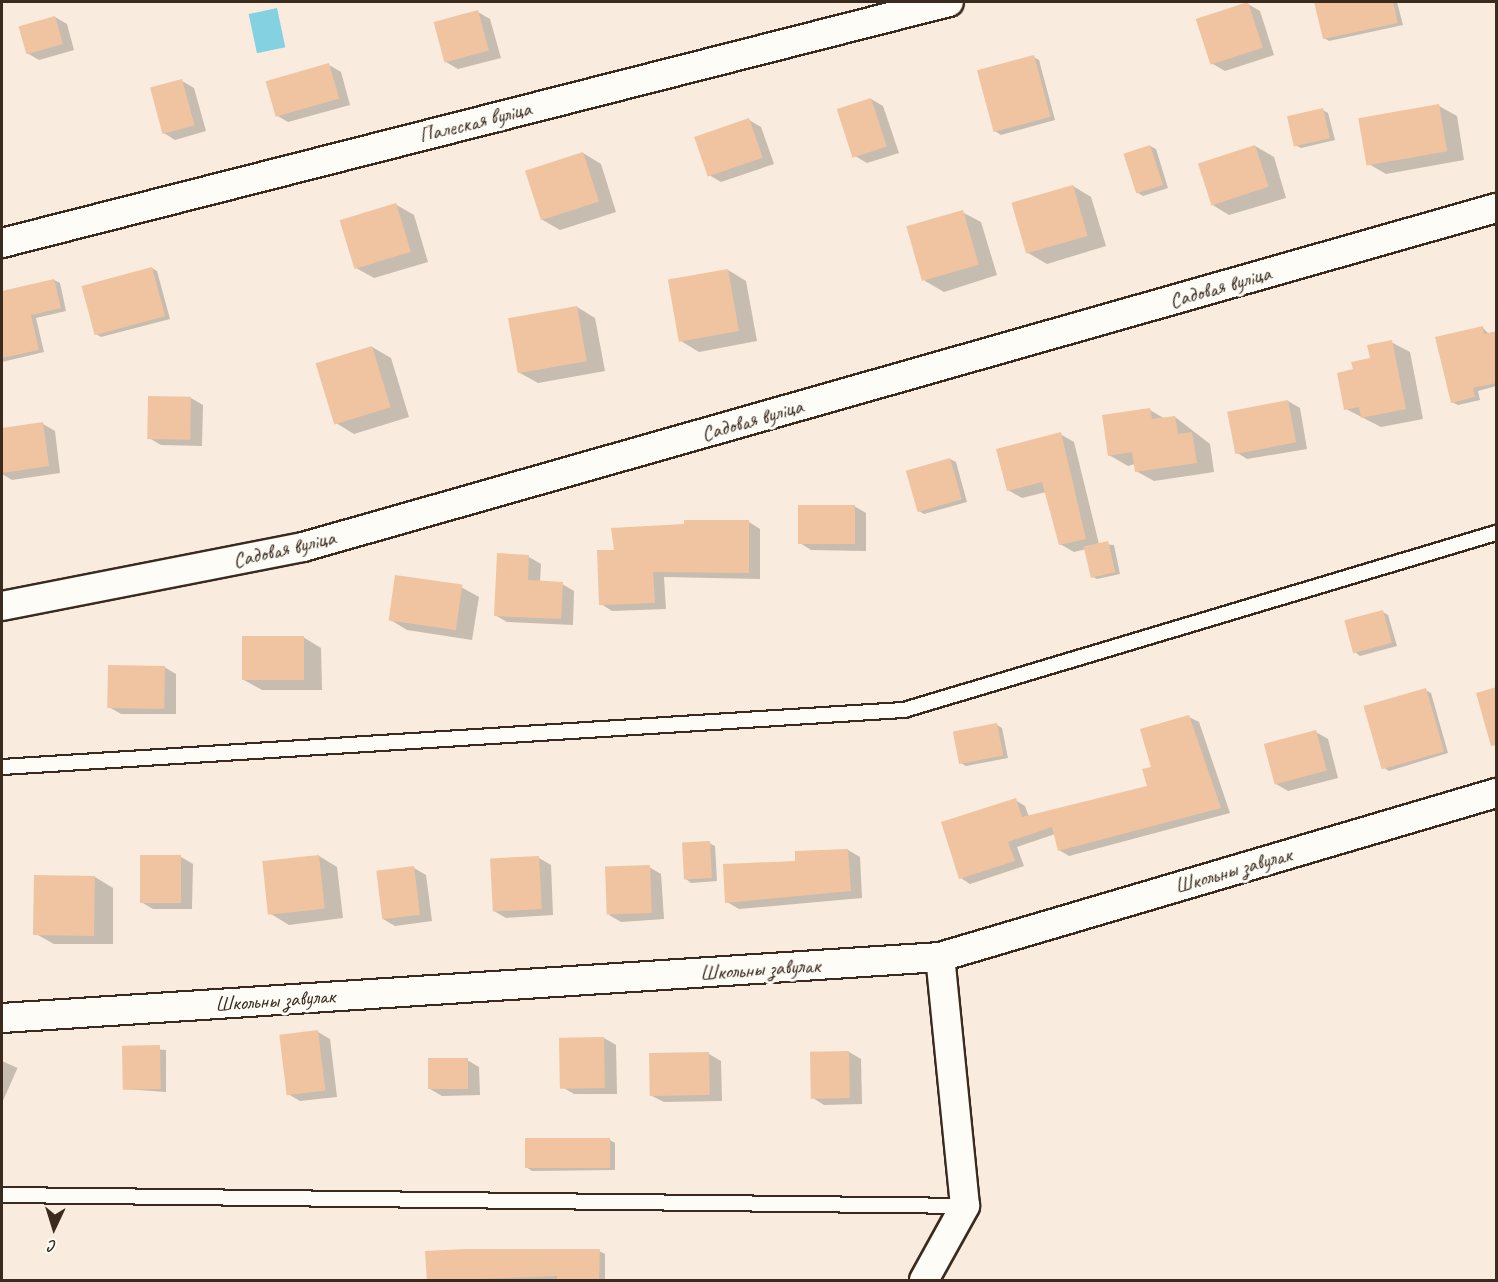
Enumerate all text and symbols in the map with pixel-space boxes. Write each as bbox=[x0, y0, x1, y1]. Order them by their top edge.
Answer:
street label: Палеская вуліца bbox=[416, 96, 534, 148]
street label: Садовая вуліца bbox=[1167, 261, 1273, 313]
street label: Садовая вуліца bbox=[699, 394, 805, 446]
street label: Садовая вуліца bbox=[231, 525, 337, 573]
street label: Школьны завулак bbox=[1172, 841, 1294, 899]
street label: Школьны завулак bbox=[699, 952, 821, 986]
street label: Школьны завулак bbox=[214, 983, 336, 1017]
north arrow bbox=[24, 1198, 84, 1258]
text: С bbox=[48, 1236, 57, 1256]

